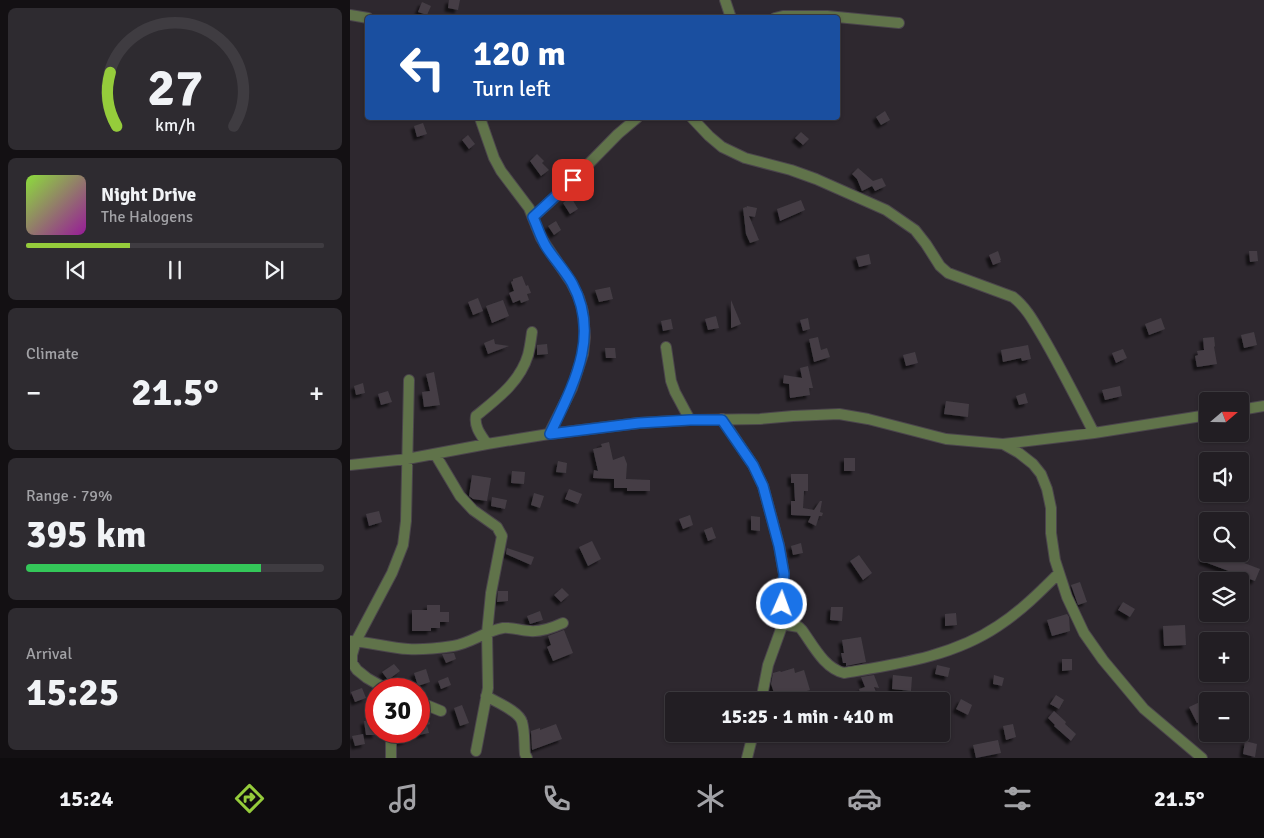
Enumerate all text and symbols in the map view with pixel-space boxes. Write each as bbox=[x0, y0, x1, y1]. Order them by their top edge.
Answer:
text: 120 m bbox=[473, 32, 566, 75]
icon: left bbox=[390, 35, 455, 100]
text: 27 bbox=[147, 56, 203, 120]
text: Turn left bbox=[473, 75, 551, 102]
text: km/h bbox=[155, 114, 195, 136]
pin bbox=[552, 159, 594, 201]
icon: arrive bbox=[559, 166, 587, 194]
text: Night Drive bbox=[101, 183, 196, 207]
text: The Halogens bbox=[101, 207, 193, 227]
icon: previous bbox=[62, 256, 90, 284]
icon: pause bbox=[161, 256, 189, 284]
icon: next bbox=[260, 256, 288, 284]
text: Climate bbox=[26, 344, 79, 364]
text: 21.5° bbox=[131, 369, 219, 416]
text: − bbox=[26, 376, 41, 410]
text: + bbox=[309, 376, 324, 410]
north arrow bbox=[1199, 392, 1249, 442]
map controls bbox=[1199, 392, 1249, 742]
button: sound bbox=[1199, 452, 1249, 502]
text: Range · 79% bbox=[26, 486, 112, 506]
text: 395 km bbox=[26, 511, 147, 558]
button: search bbox=[1199, 512, 1249, 562]
button: layers bbox=[1199, 572, 1249, 622]
position arrow bbox=[755, 577, 807, 629]
button: + bbox=[1199, 632, 1249, 682]
text: Arrival bbox=[26, 644, 72, 664]
text: 15:25 bbox=[26, 669, 119, 716]
speed limit sign: 30 bbox=[365, 678, 430, 743]
button: − bbox=[1199, 692, 1249, 742]
text: 15:25 · 1 min · 410 m bbox=[721, 705, 894, 729]
icon: directions bbox=[232, 781, 267, 816]
icon: music bbox=[386, 781, 421, 816]
icon: phone bbox=[539, 781, 574, 816]
icon: climate bbox=[693, 781, 728, 816]
icon: car bbox=[847, 781, 882, 816]
icon: filters bbox=[1000, 781, 1035, 816]
text: 15:24 bbox=[59, 785, 113, 812]
text: 21.5° bbox=[1154, 785, 1205, 812]

